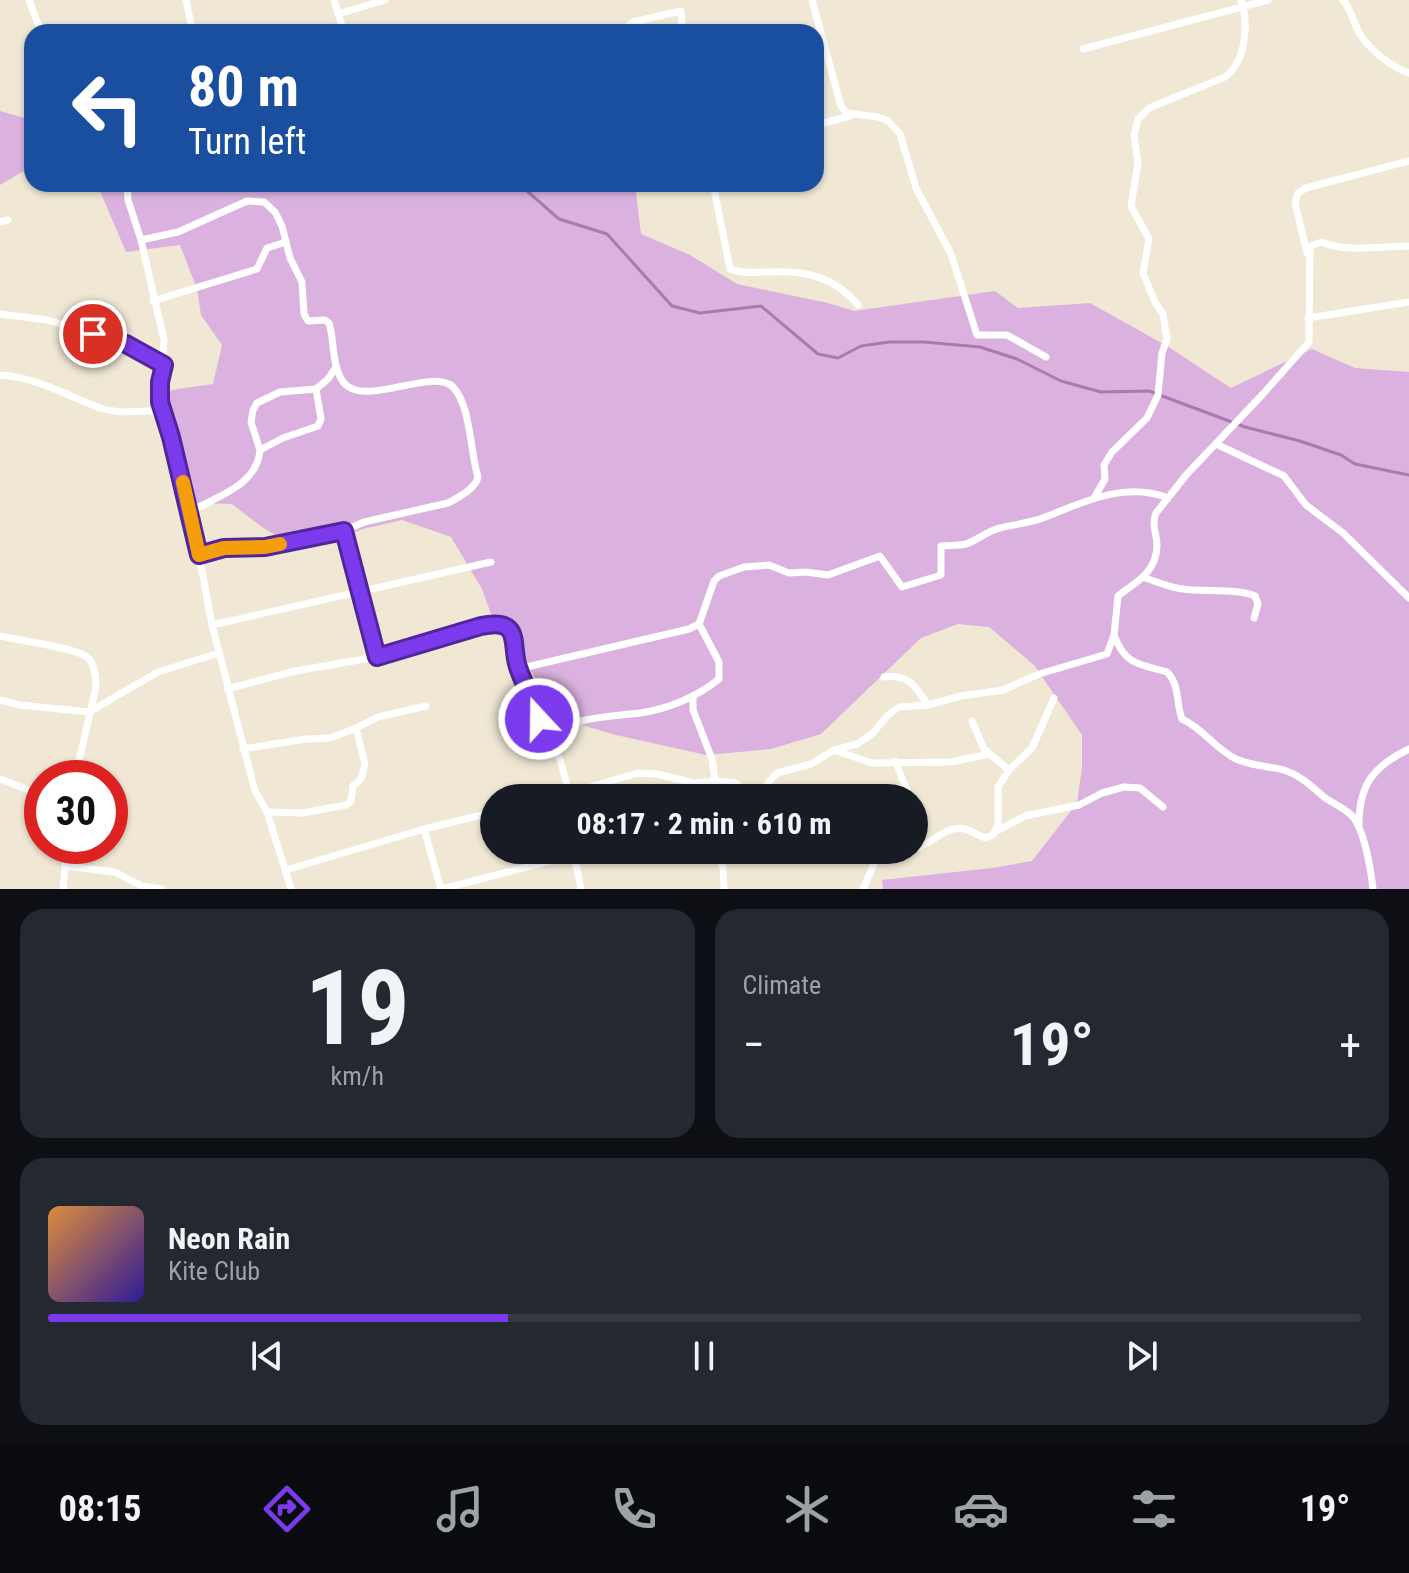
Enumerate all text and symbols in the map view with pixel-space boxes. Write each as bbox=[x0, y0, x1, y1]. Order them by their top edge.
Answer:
text: 80 m bbox=[188, 54, 299, 120]
icon: left bbox=[56, 56, 160, 160]
text: Turn left bbox=[188, 121, 306, 163]
pin bbox=[59, 300, 127, 368]
icon: arrive bbox=[71, 312, 115, 356]
position arrow bbox=[497, 677, 581, 761]
speed limit sign: 30 bbox=[24, 760, 128, 864]
text: 08:17 · 2 min · 610 m bbox=[577, 806, 831, 841]
text: 19 bbox=[305, 948, 410, 1069]
text: Climate bbox=[743, 970, 821, 1000]
text: 19° bbox=[1010, 1009, 1094, 1080]
text: − bbox=[743, 1019, 765, 1071]
text: + bbox=[1339, 1019, 1361, 1071]
text: km/h bbox=[331, 1061, 384, 1091]
text: Neon Rain bbox=[168, 1221, 290, 1256]
text: Kite Club bbox=[168, 1256, 260, 1286]
icon: previous bbox=[245, 1334, 289, 1378]
icon: pause bbox=[682, 1334, 726, 1378]
icon: next bbox=[1120, 1334, 1164, 1378]
icon: directions bbox=[259, 1481, 315, 1537]
icon: music bbox=[432, 1481, 488, 1537]
icon: phone bbox=[606, 1481, 662, 1537]
icon: climate bbox=[779, 1481, 835, 1537]
icon: car bbox=[953, 1481, 1009, 1537]
icon: filters bbox=[1126, 1481, 1182, 1537]
text: 08:15 bbox=[59, 1488, 141, 1530]
text: 19° bbox=[1300, 1488, 1350, 1530]

